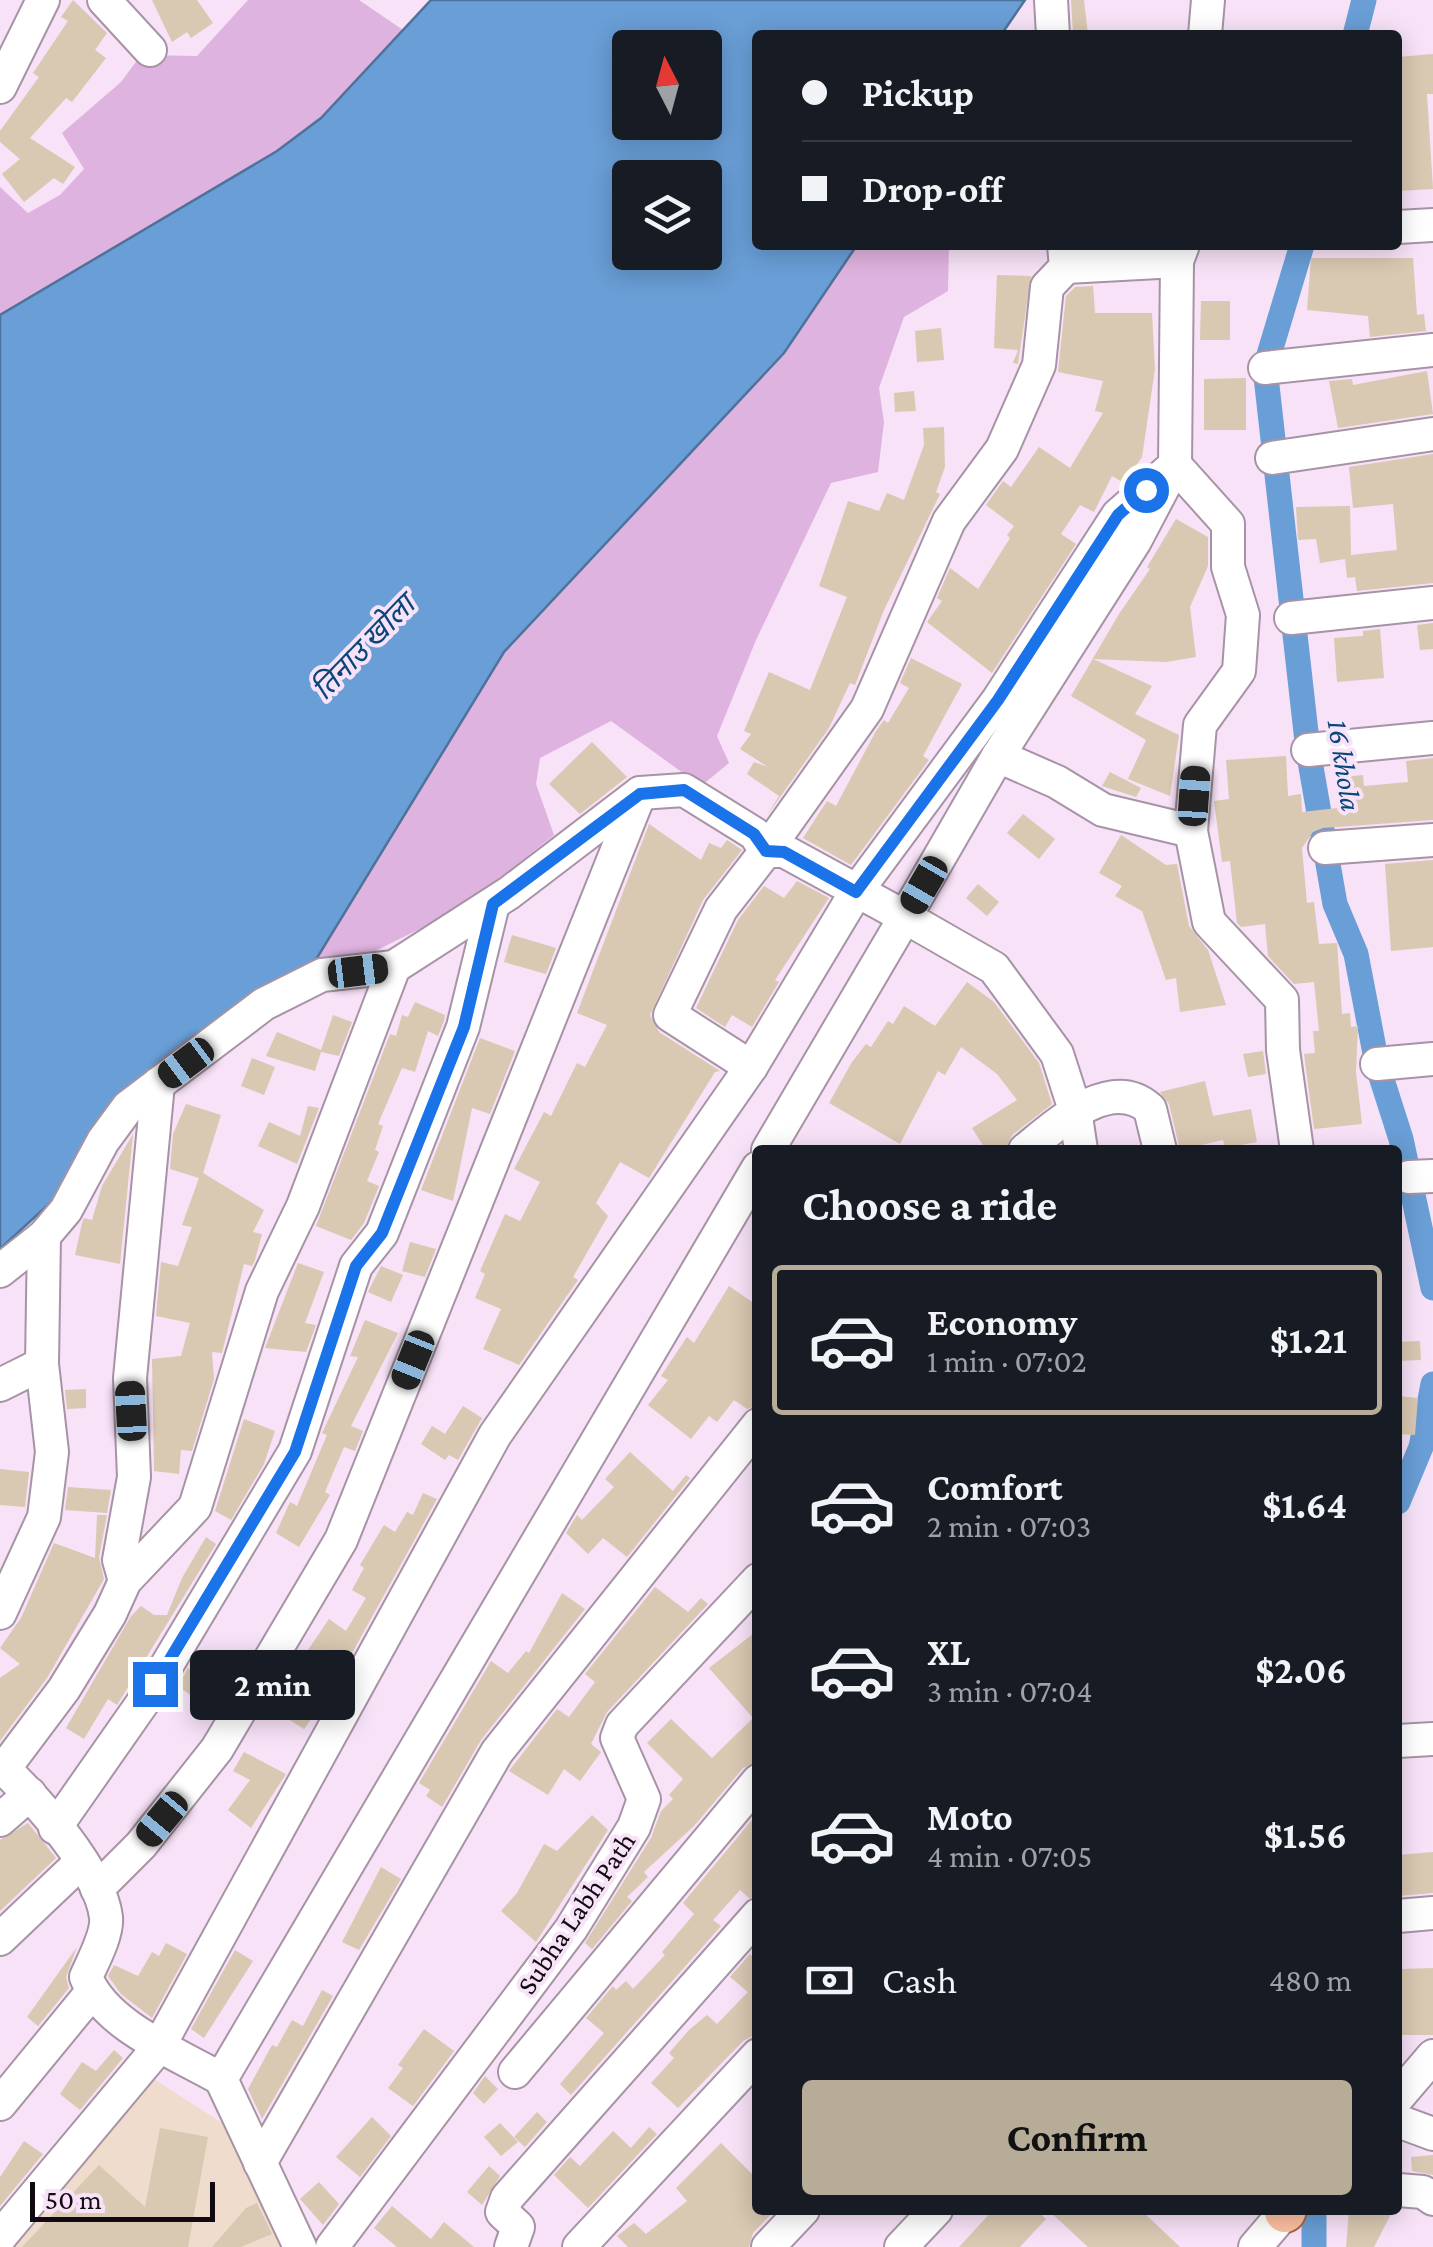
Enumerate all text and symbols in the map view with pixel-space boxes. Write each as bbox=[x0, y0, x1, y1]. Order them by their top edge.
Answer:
north arrow bbox=[612, 30, 722, 140]
map controls bbox=[612, 30, 722, 270]
text: Pickup bbox=[862, 72, 974, 114]
button: layers bbox=[612, 160, 722, 270]
text: Drop-off bbox=[862, 168, 1003, 210]
route start bbox=[1124, 468, 1169, 513]
water label: तिनाउ खोला bbox=[305, 584, 424, 706]
water label: 16 khola bbox=[1321, 717, 1369, 813]
car bbox=[1177, 765, 1211, 827]
car bbox=[896, 852, 952, 918]
car bbox=[326, 952, 390, 990]
car bbox=[153, 1033, 219, 1093]
text: Choose a ride bbox=[802, 1180, 1057, 1230]
icon: car bbox=[807, 1295, 897, 1385]
text: Economy bbox=[927, 1301, 1077, 1343]
text: $1.21 bbox=[1270, 1319, 1347, 1361]
car bbox=[388, 1327, 438, 1393]
text: 1 min · 07:02 bbox=[927, 1343, 1087, 1379]
car bbox=[114, 1380, 148, 1442]
icon: car bbox=[807, 1460, 897, 1550]
text: Comfort bbox=[927, 1466, 1063, 1508]
text: $1.64 bbox=[1262, 1484, 1347, 1526]
text: 2 min · 07:03 bbox=[927, 1508, 1091, 1544]
icon: car bbox=[807, 1625, 897, 1715]
text: XL bbox=[927, 1631, 970, 1673]
callout: 2 min bbox=[190, 1649, 355, 1719]
text: $2.06 bbox=[1255, 1649, 1347, 1691]
route end bbox=[133, 1662, 178, 1707]
text: 2 min bbox=[234, 1667, 311, 1703]
text: 3 min · 07:04 bbox=[927, 1673, 1093, 1709]
car bbox=[131, 1786, 193, 1852]
icon: car bbox=[807, 1790, 897, 1880]
text: Moto bbox=[927, 1796, 1013, 1838]
text: $1.56 bbox=[1264, 1814, 1347, 1856]
street label: Subha Labh Path bbox=[511, 1826, 641, 2000]
text: 4 min · 07:05 bbox=[927, 1838, 1092, 1874]
icon: cash bbox=[802, 1953, 857, 2008]
text: Cash bbox=[882, 1959, 957, 2001]
text: 480 m bbox=[1269, 1962, 1352, 1998]
button: Confirm bbox=[802, 2080, 1352, 2195]
scale bar bbox=[30, 2177, 215, 2222]
text: 50 m bbox=[45, 2184, 102, 2215]

